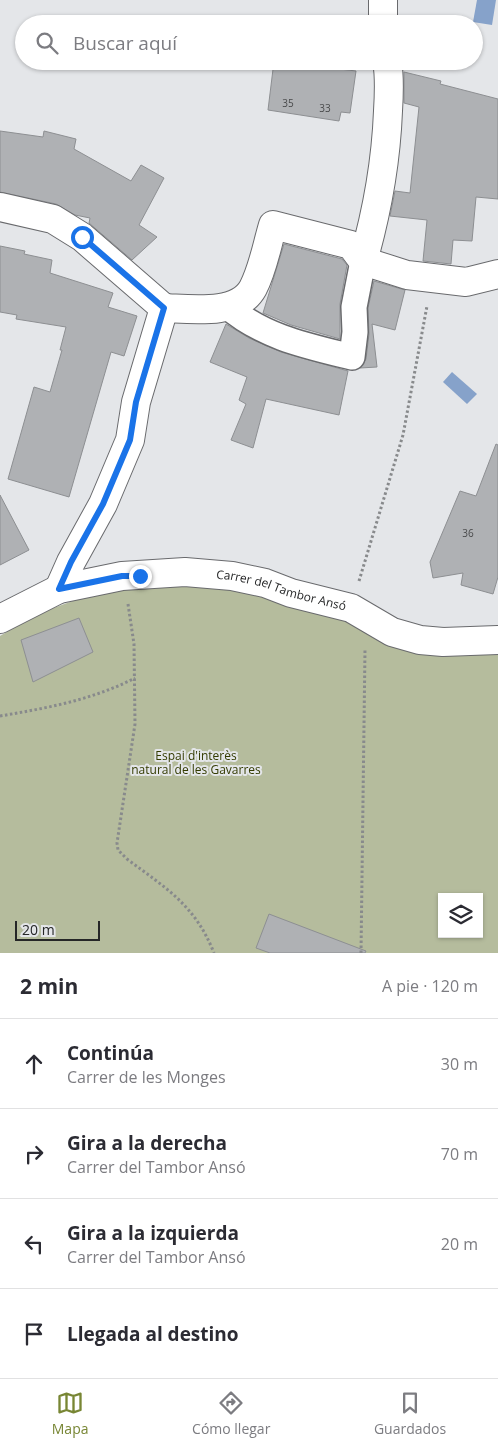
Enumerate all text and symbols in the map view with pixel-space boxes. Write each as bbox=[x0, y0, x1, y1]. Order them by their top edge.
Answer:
search box bbox=[15, 15, 483, 70]
icon: search bbox=[33, 29, 61, 57]
text: Buscar aquí bbox=[73, 30, 177, 56]
house number: 35 bbox=[282, 96, 294, 110]
house number: 33 bbox=[319, 101, 331, 115]
route start bbox=[71, 226, 94, 249]
house number: 36 bbox=[462, 526, 474, 540]
route end bbox=[129, 565, 152, 588]
street label: Carrer del Tambor Ansó bbox=[216, 566, 348, 614]
park label: Espai d'interès natural de les Gavarres bbox=[131, 747, 261, 778]
map controls bbox=[438, 893, 483, 938]
button: layers bbox=[438, 893, 483, 938]
scale bar bbox=[15, 918, 100, 941]
text: 20 m bbox=[22, 920, 55, 939]
text: 2 min bbox=[20, 972, 78, 1000]
text: A pie · 120 m bbox=[382, 975, 478, 997]
text: Continúa bbox=[67, 1040, 154, 1066]
icon: ahead bbox=[20, 1050, 48, 1078]
text: 30 m bbox=[441, 1053, 478, 1075]
text: Carrer de les Monges bbox=[67, 1066, 226, 1088]
text: Gira a la derecha bbox=[67, 1130, 227, 1156]
icon: right bbox=[20, 1140, 48, 1168]
text: 70 m bbox=[441, 1143, 478, 1165]
text: Carrer del Tambor Ansó bbox=[67, 1156, 246, 1178]
text: Gira a la izquierda bbox=[67, 1220, 239, 1246]
icon: left bbox=[20, 1230, 48, 1258]
text: 20 m bbox=[441, 1233, 478, 1255]
text: Carrer del Tambor Ansó bbox=[67, 1246, 246, 1268]
icon: arrive bbox=[20, 1320, 48, 1348]
text: Llegada al destino bbox=[67, 1321, 239, 1347]
tab: Mapa bbox=[52, 1389, 89, 1438]
tab: Cómo llegar bbox=[192, 1389, 270, 1438]
tab: Guardados bbox=[374, 1389, 446, 1438]

